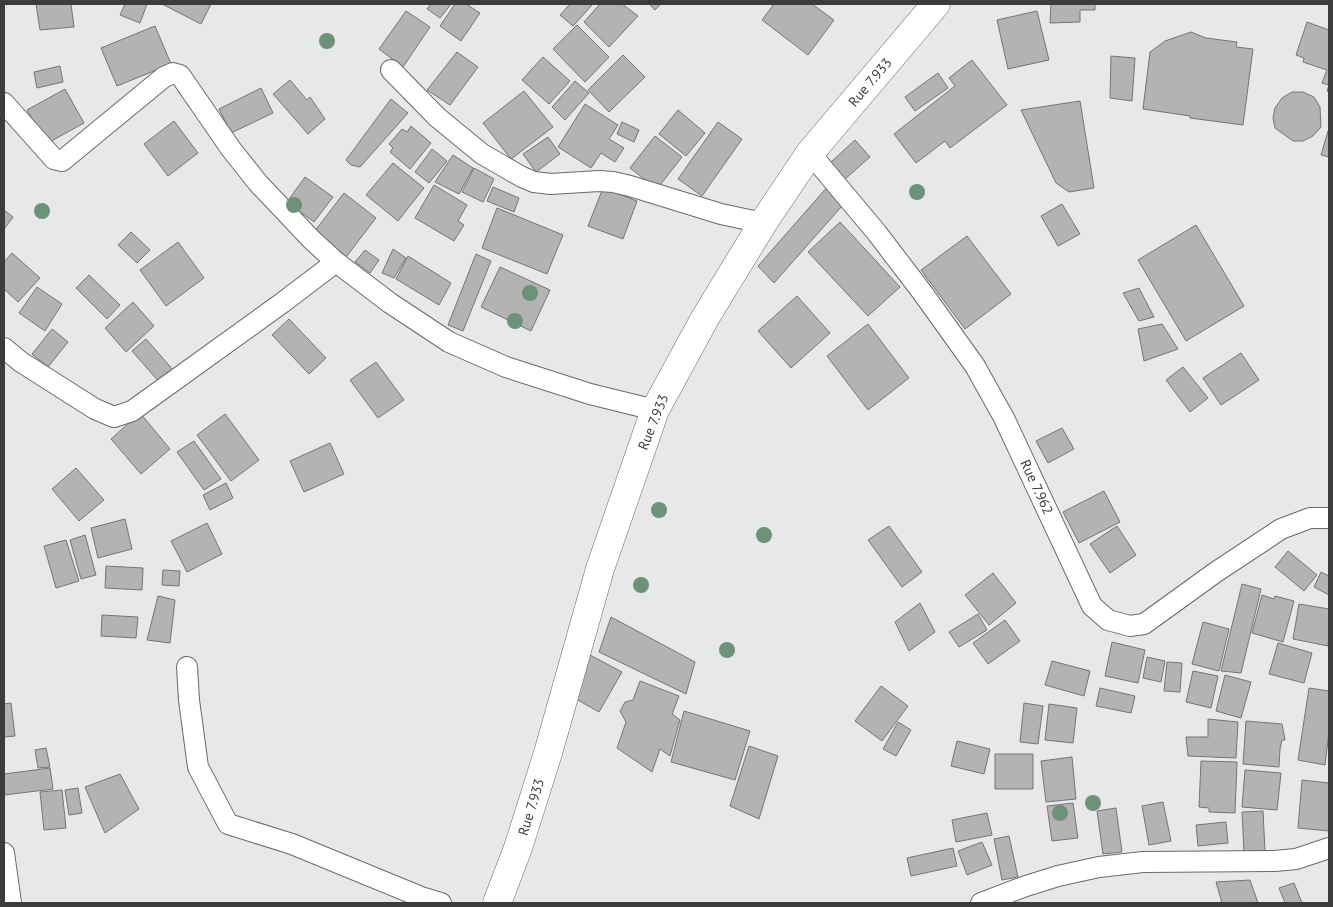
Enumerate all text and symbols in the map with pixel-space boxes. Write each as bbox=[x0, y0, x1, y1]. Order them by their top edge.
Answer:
street label: Rue 7.933 bbox=[844, 54, 896, 110]
street label: Rue 7.933 bbox=[634, 391, 672, 453]
street label: Rue 7.962 bbox=[1016, 457, 1058, 517]
street label: Rue 7.933 bbox=[514, 776, 548, 838]

